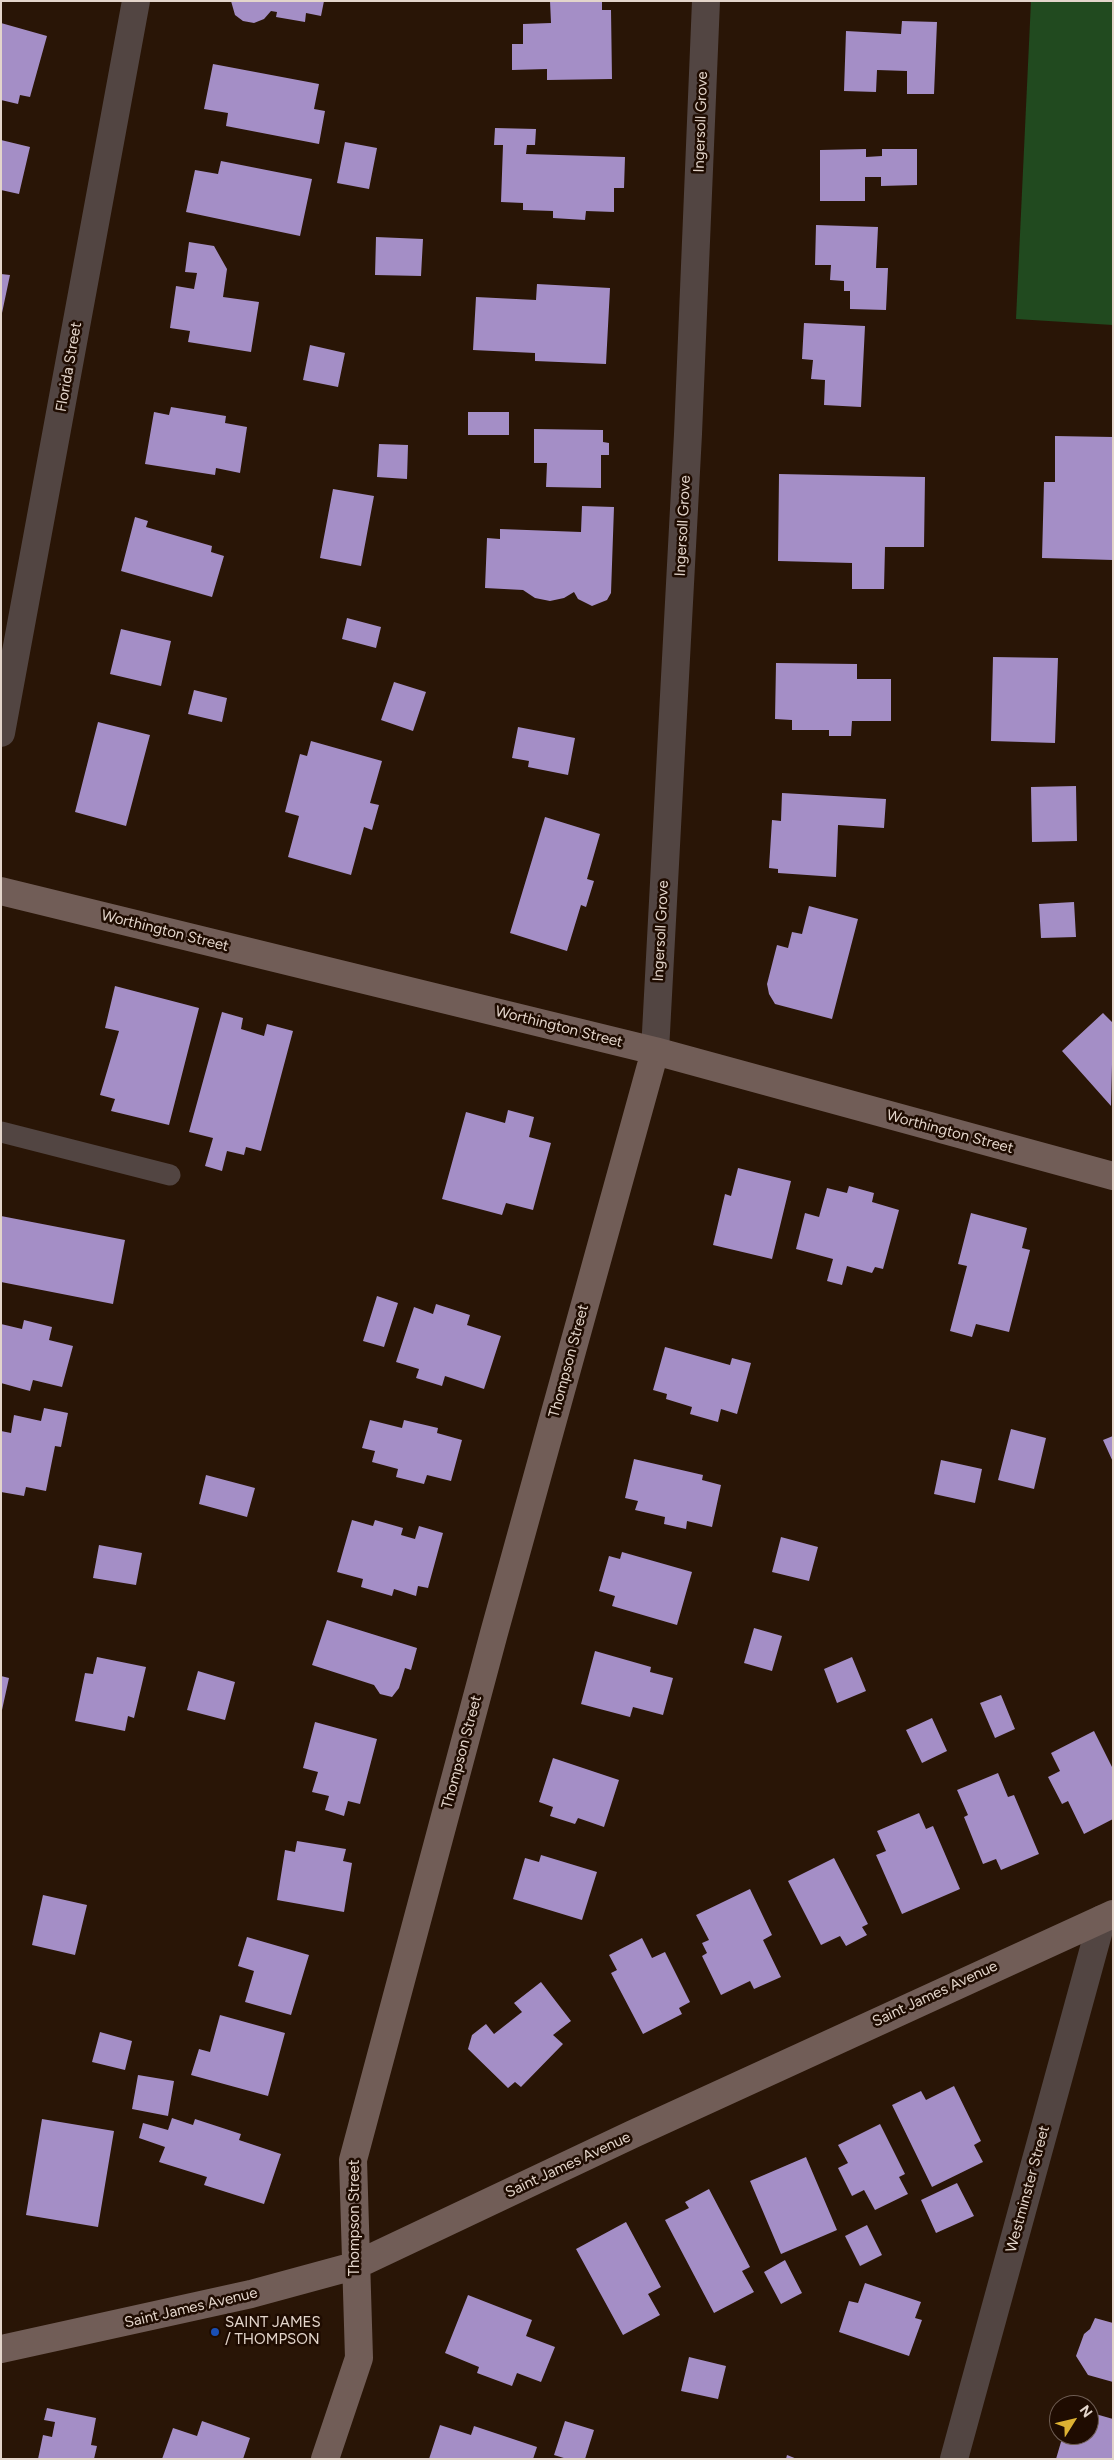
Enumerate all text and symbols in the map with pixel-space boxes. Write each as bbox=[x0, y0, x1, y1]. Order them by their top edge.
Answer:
street label: Ingersoll Grove bbox=[690, 71, 712, 173]
street label: Florida Street bbox=[52, 321, 86, 413]
street label: Ingersoll Grove bbox=[671, 475, 695, 577]
street label: Ingersoll Grove bbox=[649, 880, 673, 982]
street label: Worthington Street bbox=[99, 906, 231, 956]
street label: Worthington Street bbox=[493, 1002, 625, 1052]
street label: Worthington Street bbox=[885, 1106, 1015, 1158]
street label: Thompson Street bbox=[545, 1302, 593, 1420]
street label: Thompson Street bbox=[438, 1693, 486, 1811]
street label: Saint James Avenue bbox=[870, 1957, 1000, 2031]
street label: Westminster Street bbox=[1002, 2123, 1054, 2255]
street label: Saint James Avenue bbox=[503, 2128, 633, 2202]
street label: Thompson Street bbox=[346, 2160, 364, 2276]
street label: Saint James Avenue bbox=[123, 2284, 259, 2332]
place label: SAINT JAMES / THOMPSON bbox=[225, 2314, 321, 2349]
marker: SAINT JAMES / THOMPSON bbox=[209, 2326, 221, 2338]
north arrow bbox=[1049, 2395, 1099, 2445]
text: N bbox=[1076, 2402, 1096, 2421]

